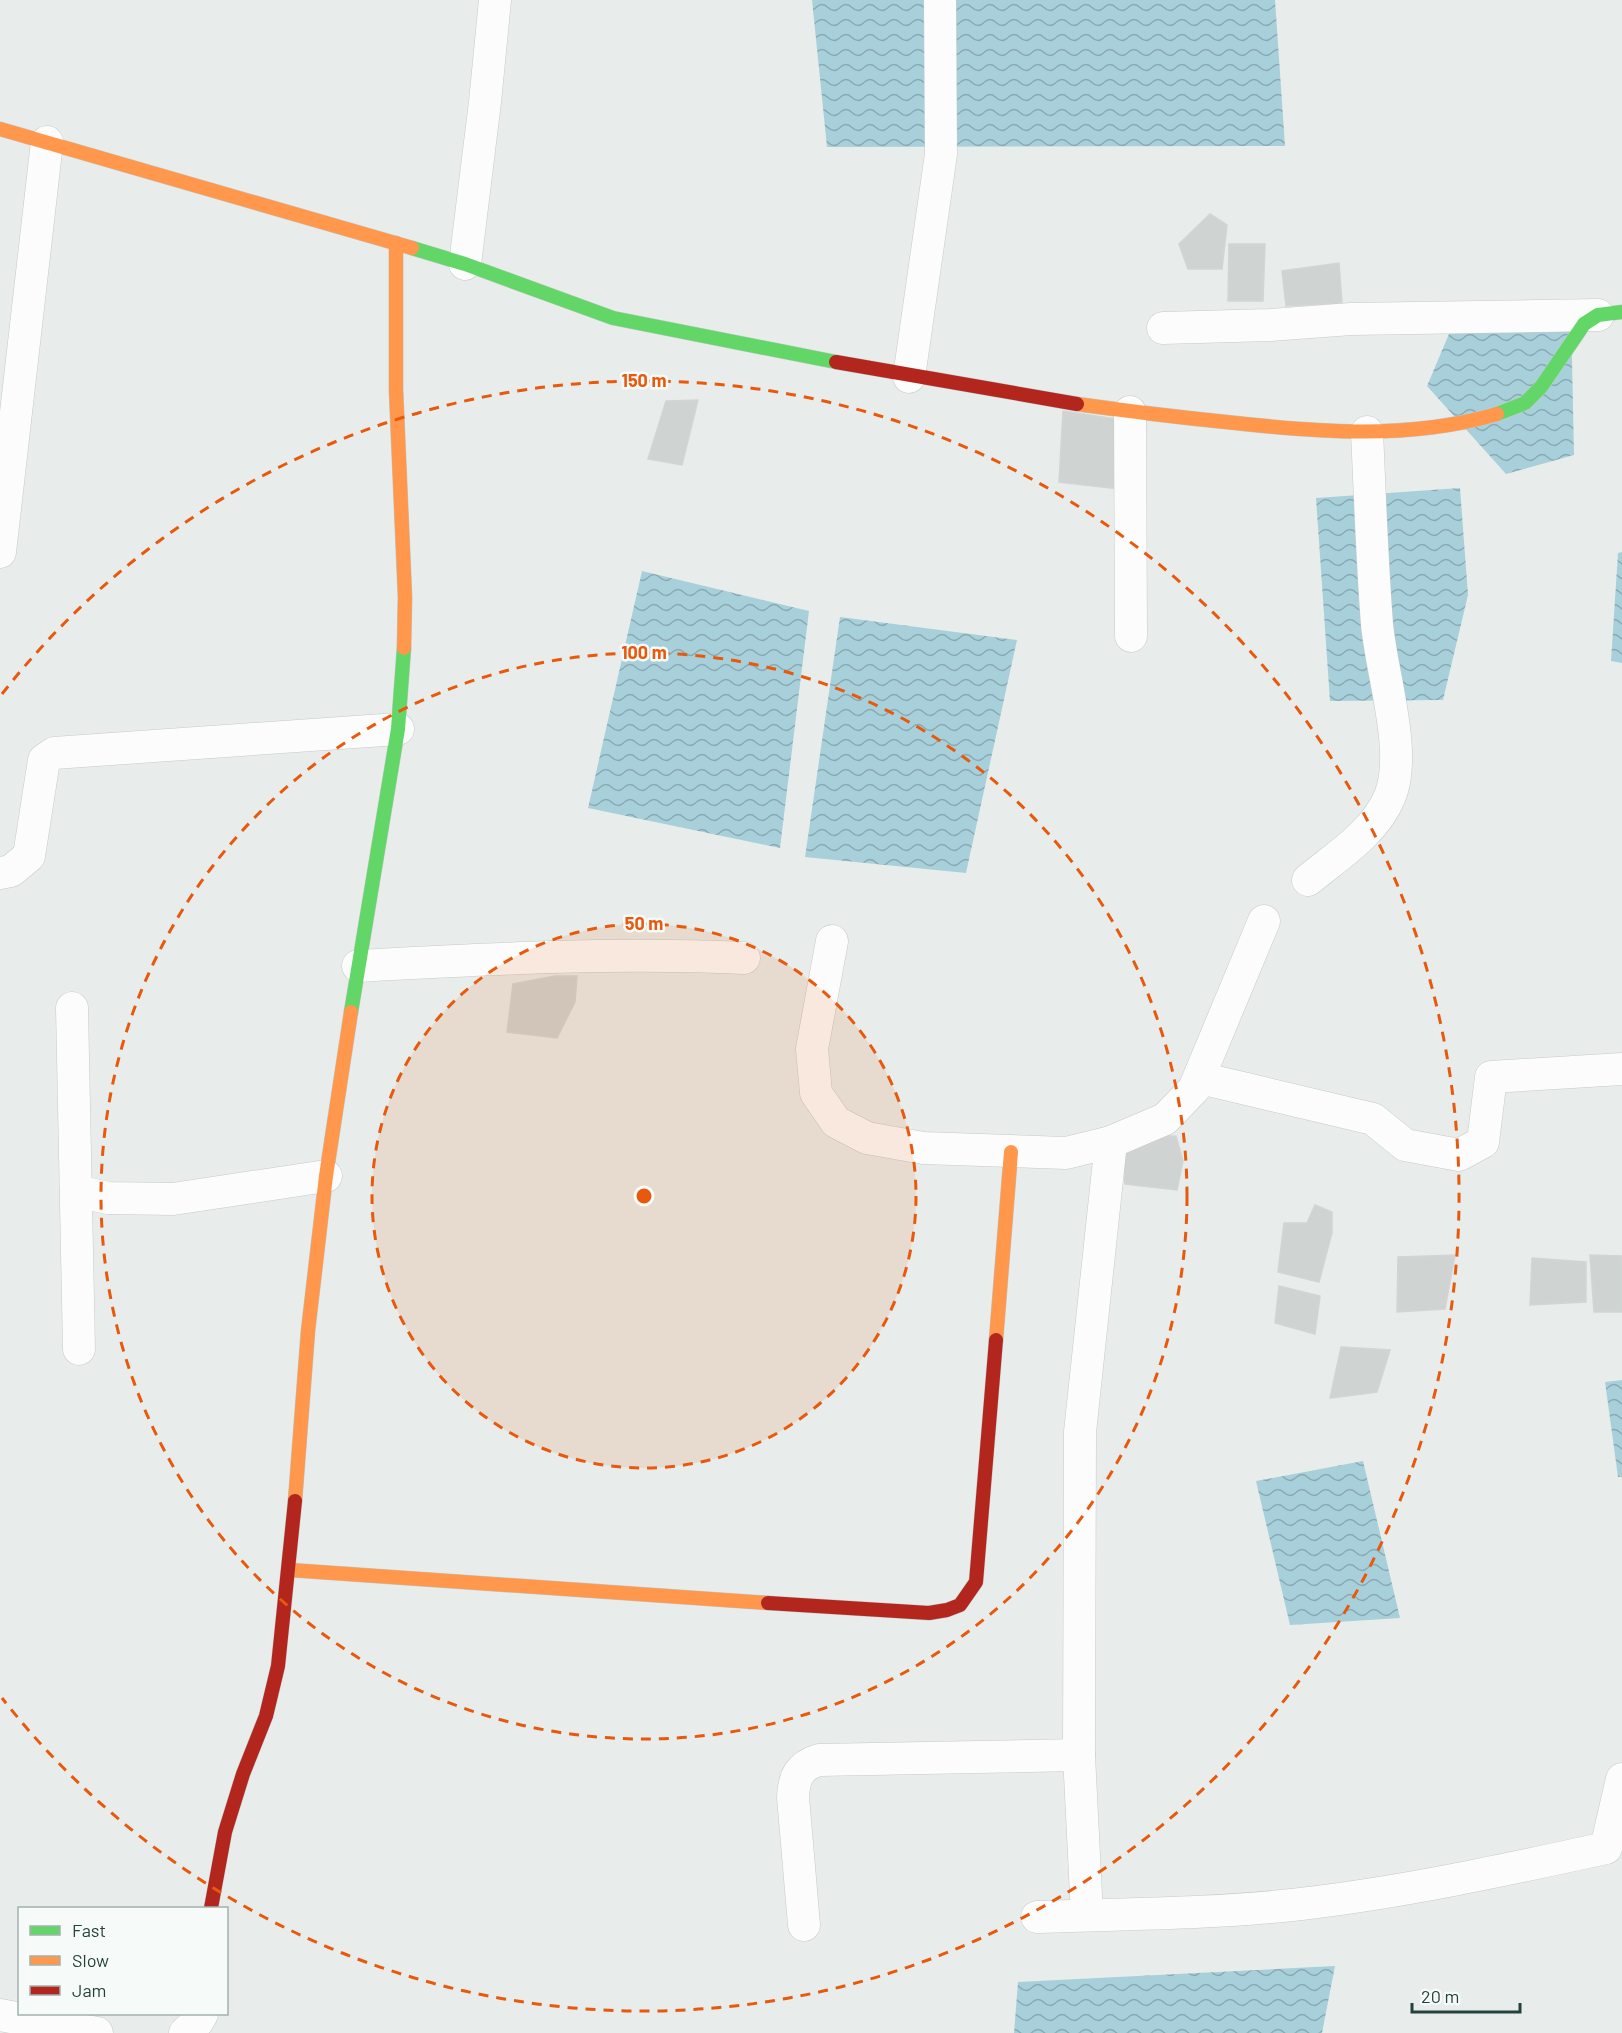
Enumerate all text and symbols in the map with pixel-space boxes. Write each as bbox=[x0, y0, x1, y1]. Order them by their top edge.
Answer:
text: 150 m bbox=[622, 369, 666, 391]
text: 100 m bbox=[621, 641, 667, 663]
text: 50 m bbox=[625, 912, 663, 934]
centre of rings bbox=[634, 1186, 654, 1206]
legend bbox=[18, 1907, 228, 2015]
text: Fast bbox=[72, 1919, 106, 1941]
text: Slow bbox=[72, 1949, 109, 1971]
scale bar bbox=[1412, 1976, 1520, 2014]
text: Jam bbox=[72, 1979, 106, 2001]
text: 20 m bbox=[1421, 1985, 1459, 2007]

